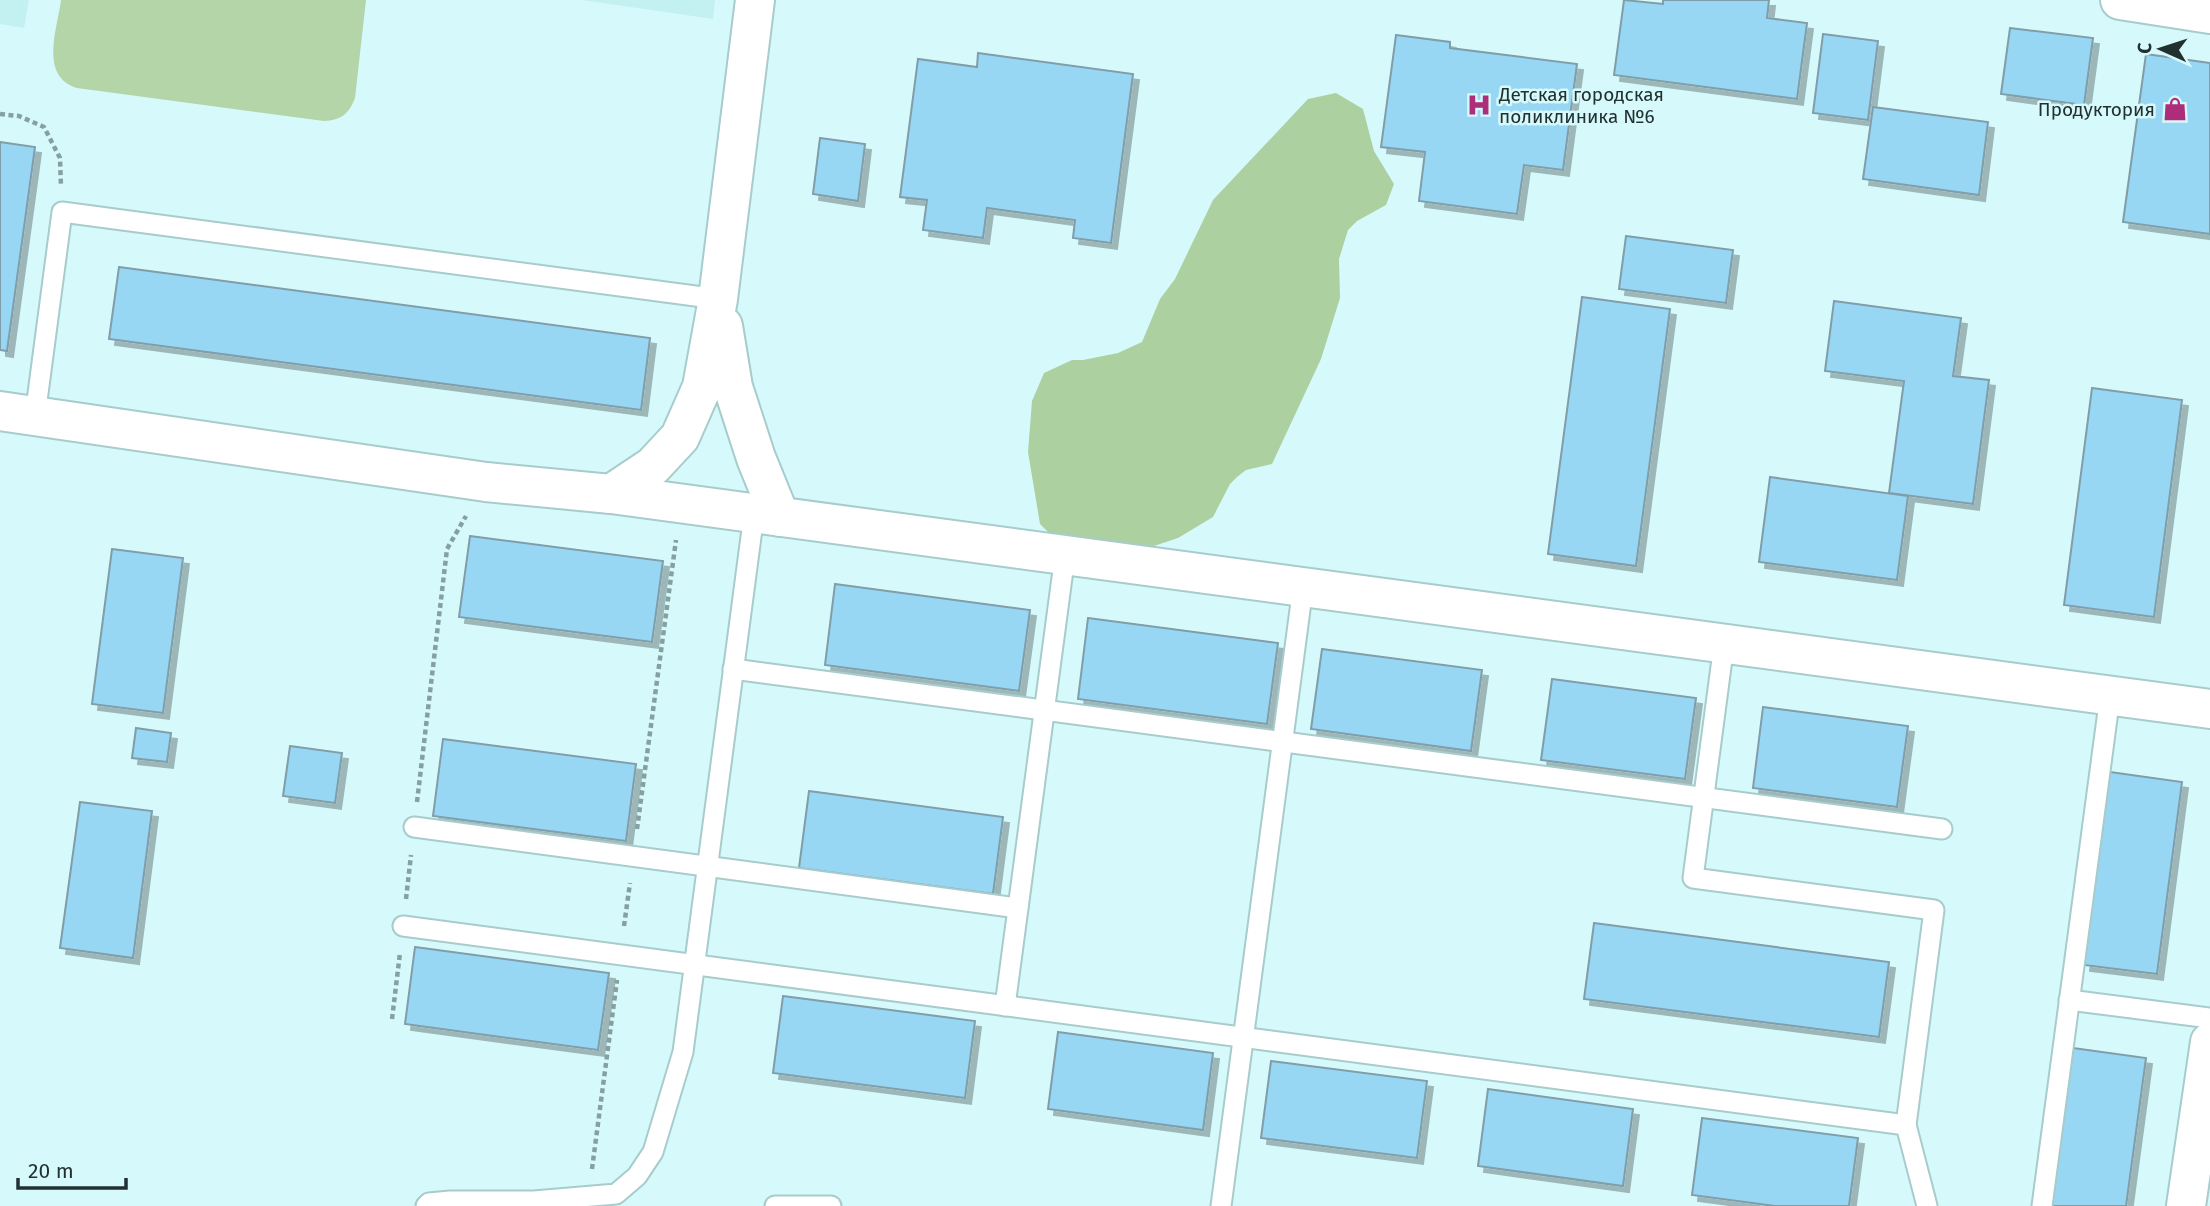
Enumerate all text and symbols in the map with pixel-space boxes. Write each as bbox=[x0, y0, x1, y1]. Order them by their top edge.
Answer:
north arrow bbox=[2126, 14, 2196, 84]
text: С bbox=[2133, 42, 2156, 54]
place label: Детская городская поликлиника №6 bbox=[1498, 83, 1664, 128]
hospital icon: Детская городская поликлиника №6 bbox=[1465, 91, 1493, 119]
shop icon: Продуктория bbox=[2161, 95, 2189, 123]
place label: Продуктория bbox=[2038, 98, 2155, 121]
scale bar bbox=[18, 1146, 126, 1190]
text: 20 m bbox=[28, 1158, 74, 1184]

